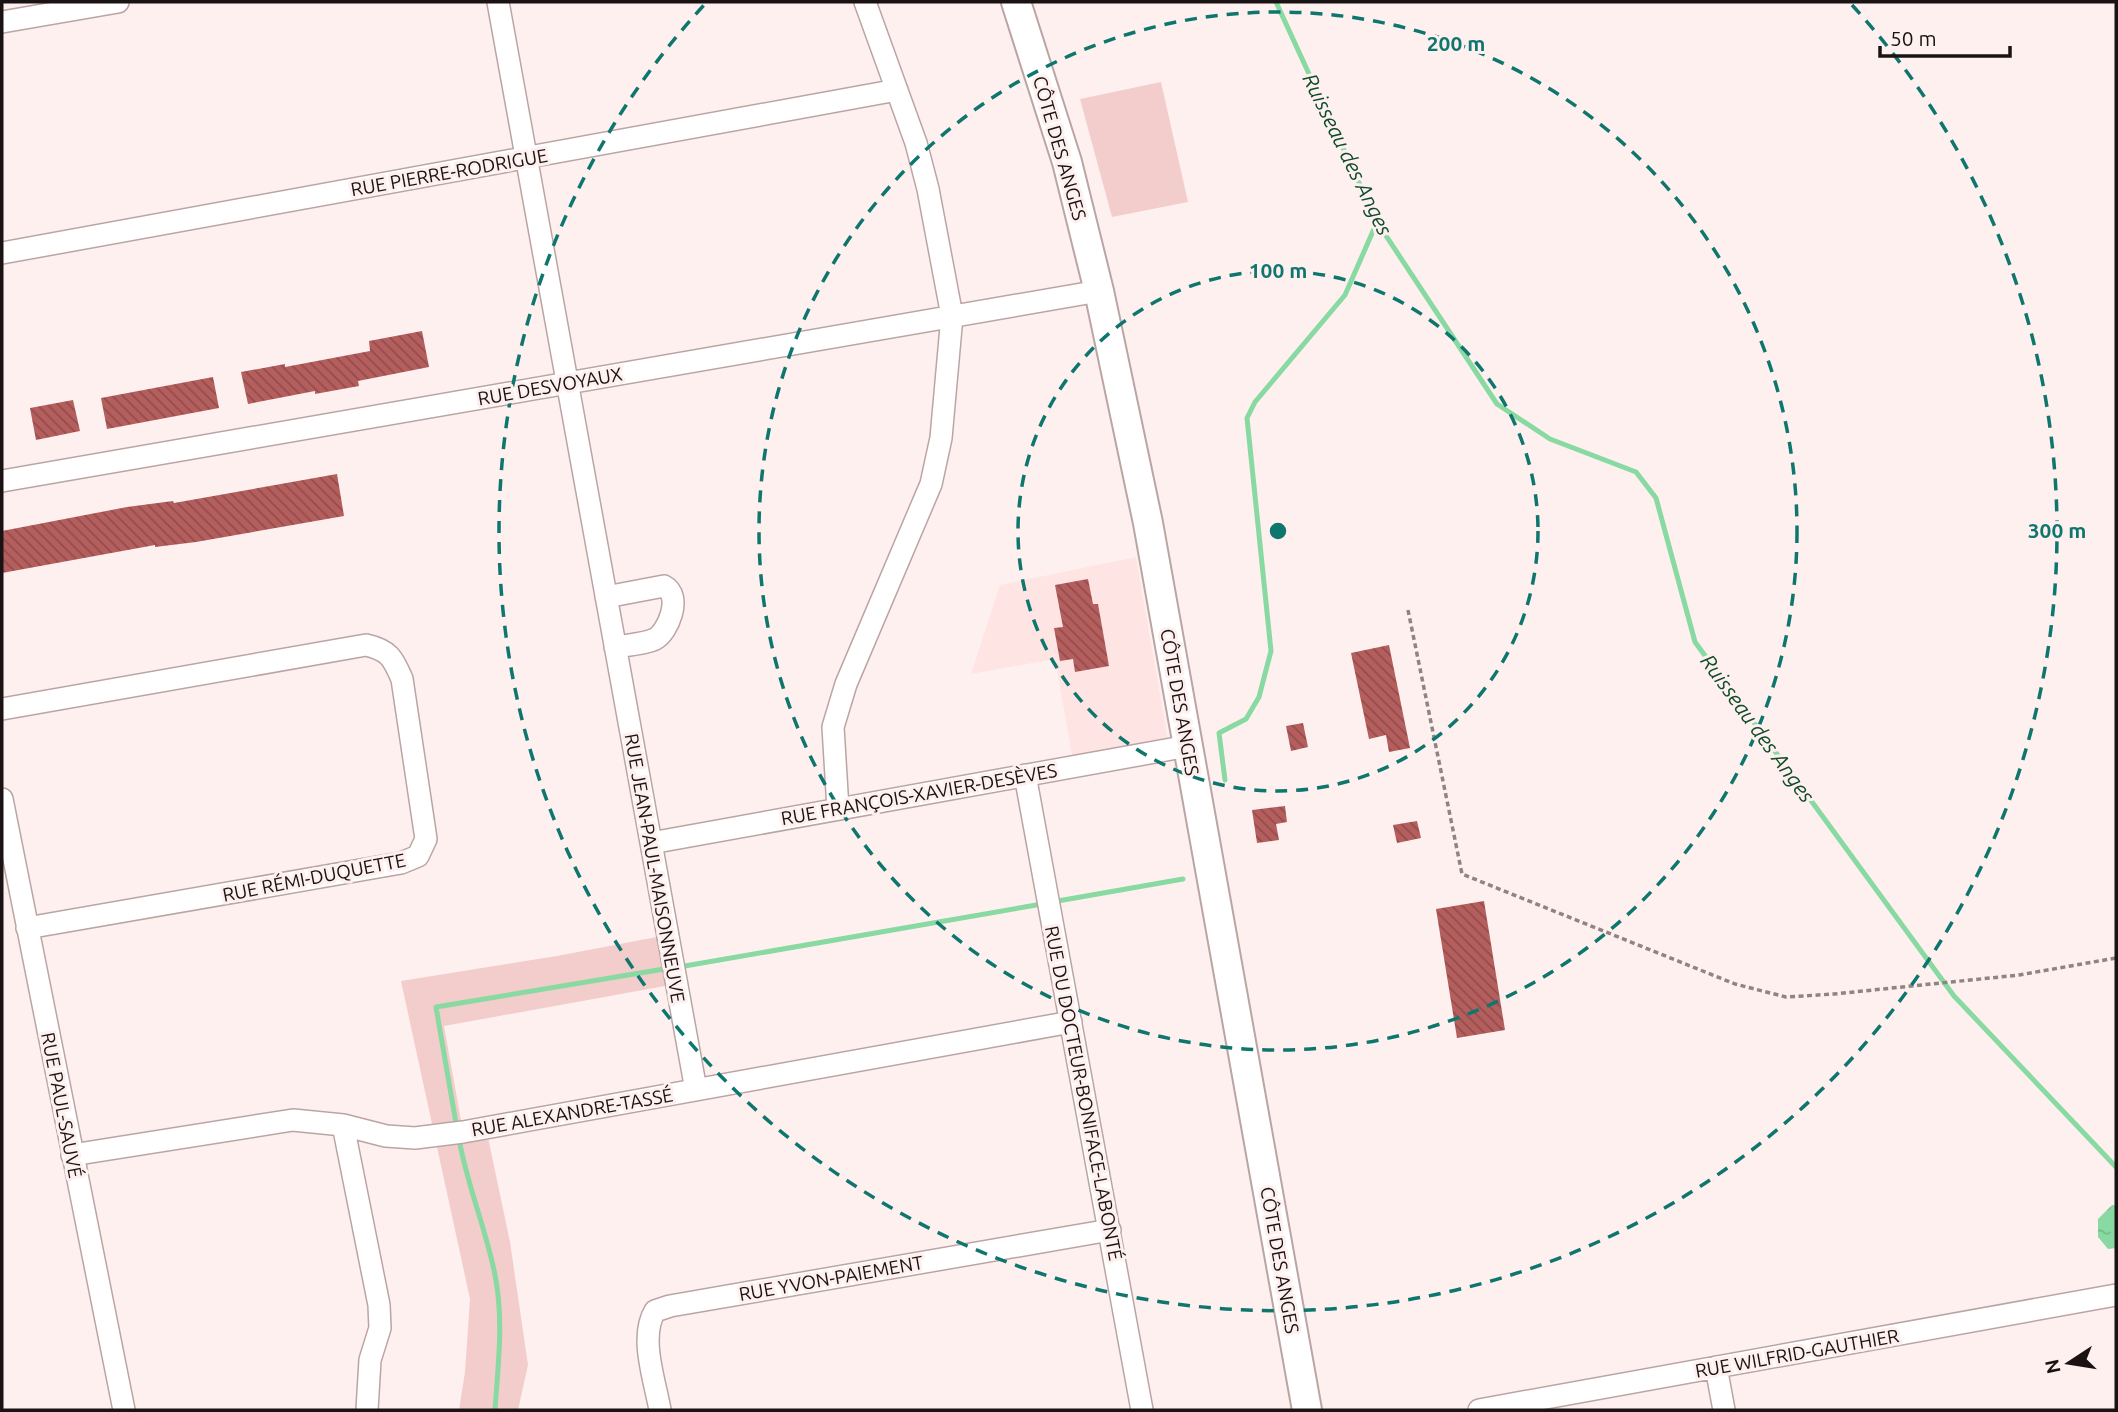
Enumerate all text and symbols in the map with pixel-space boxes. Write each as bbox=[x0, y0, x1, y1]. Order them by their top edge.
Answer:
scale bar bbox=[1880, 14, 2010, 58]
text: 50 m bbox=[1890, 26, 1937, 50]
text: 200 m bbox=[1427, 31, 1485, 55]
water label: Ruisseau des Anges bbox=[1298, 69, 1398, 239]
street label: CÔTE DES ANGES bbox=[1029, 73, 1091, 223]
street label: RUE PIERRE-RODRIGUE bbox=[349, 144, 549, 200]
text: 100 m bbox=[1249, 258, 1307, 282]
street label: RUE DESVOYAUX bbox=[476, 362, 624, 410]
text: 300 m bbox=[2028, 518, 2086, 542]
centre of rings bbox=[1266, 519, 1290, 543]
street label: CÔTE DES ANGES bbox=[1156, 627, 1204, 777]
water label: Ruisseau des Anges bbox=[1696, 649, 1820, 807]
street label: RUE JEAN-PAUL-MAISONNEUVE bbox=[620, 732, 690, 1004]
street label: RUE FRANÇOIS-XAVIER-DESÈVES bbox=[779, 759, 1059, 829]
street label: RUE RÉMI-DUQUETTE bbox=[220, 848, 408, 906]
street label: RUE DU DOCTEUR-BONIFACE-LABONTÉ bbox=[1041, 924, 1127, 1262]
street label: RUE PAUL-SAUVÉ bbox=[37, 1030, 87, 1180]
street label: RUE ALEXANDRE-TASSÉ bbox=[470, 1083, 674, 1141]
street label: CÔTE DES ANGES bbox=[1256, 1185, 1304, 1335]
street label: RUE YVON-PAIEMENT bbox=[737, 1251, 925, 1305]
street label: RUE WILFRID-GAUTHIER bbox=[1693, 1324, 1901, 1382]
north arrow bbox=[2034, 1328, 2104, 1398]
text: N bbox=[2040, 1357, 2065, 1376]

